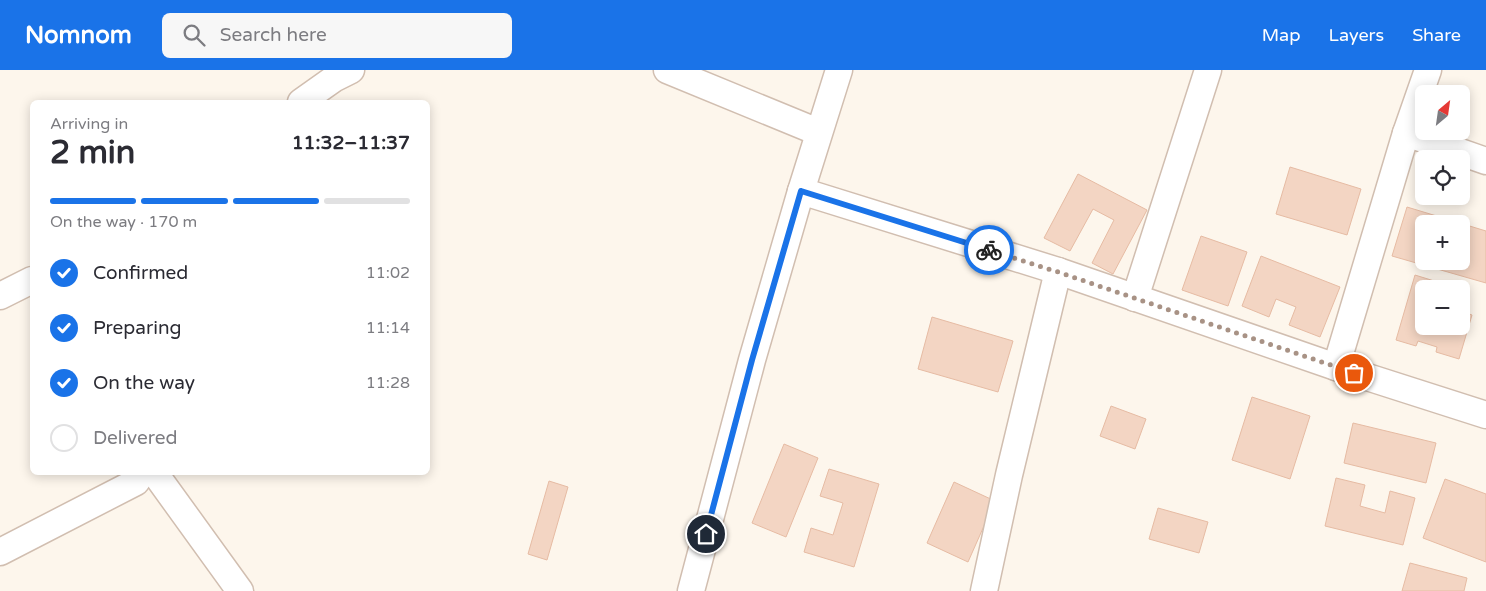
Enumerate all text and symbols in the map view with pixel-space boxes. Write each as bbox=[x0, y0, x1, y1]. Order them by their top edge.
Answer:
search box bbox=[162, 13, 512, 58]
text: Nomnom bbox=[25, 21, 132, 50]
icon: search bbox=[180, 21, 208, 49]
text: Search here bbox=[220, 24, 327, 46]
text: Map bbox=[1262, 24, 1301, 46]
text: Layers bbox=[1329, 24, 1384, 46]
text: Share bbox=[1412, 24, 1461, 46]
north arrow bbox=[1415, 85, 1470, 140]
map controls bbox=[1415, 85, 1470, 335]
text: Arriving in bbox=[50, 114, 128, 134]
text: 11:32–11:37 bbox=[292, 132, 410, 154]
text: 2 min bbox=[50, 134, 135, 172]
button: locate bbox=[1415, 150, 1470, 205]
text: On the way · 170 m bbox=[50, 212, 197, 232]
button: + bbox=[1415, 215, 1470, 270]
courier bbox=[964, 225, 1014, 275]
icon: bike bbox=[975, 236, 1003, 264]
icon: check bbox=[50, 259, 78, 287]
text: Confirmed bbox=[93, 262, 188, 284]
text: 11:02 bbox=[366, 263, 410, 283]
button: − bbox=[1415, 280, 1470, 335]
icon: check bbox=[50, 314, 78, 342]
text: Preparing bbox=[93, 317, 182, 339]
text: 11:14 bbox=[366, 318, 410, 338]
pin bbox=[1333, 352, 1375, 394]
icon: bag bbox=[1340, 359, 1368, 387]
icon: check bbox=[50, 369, 78, 397]
text: On the way bbox=[93, 372, 195, 394]
text: 11:28 bbox=[366, 373, 410, 393]
text: Delivered bbox=[93, 427, 178, 449]
pin bbox=[685, 513, 727, 555]
icon: home bbox=[692, 520, 720, 548]

